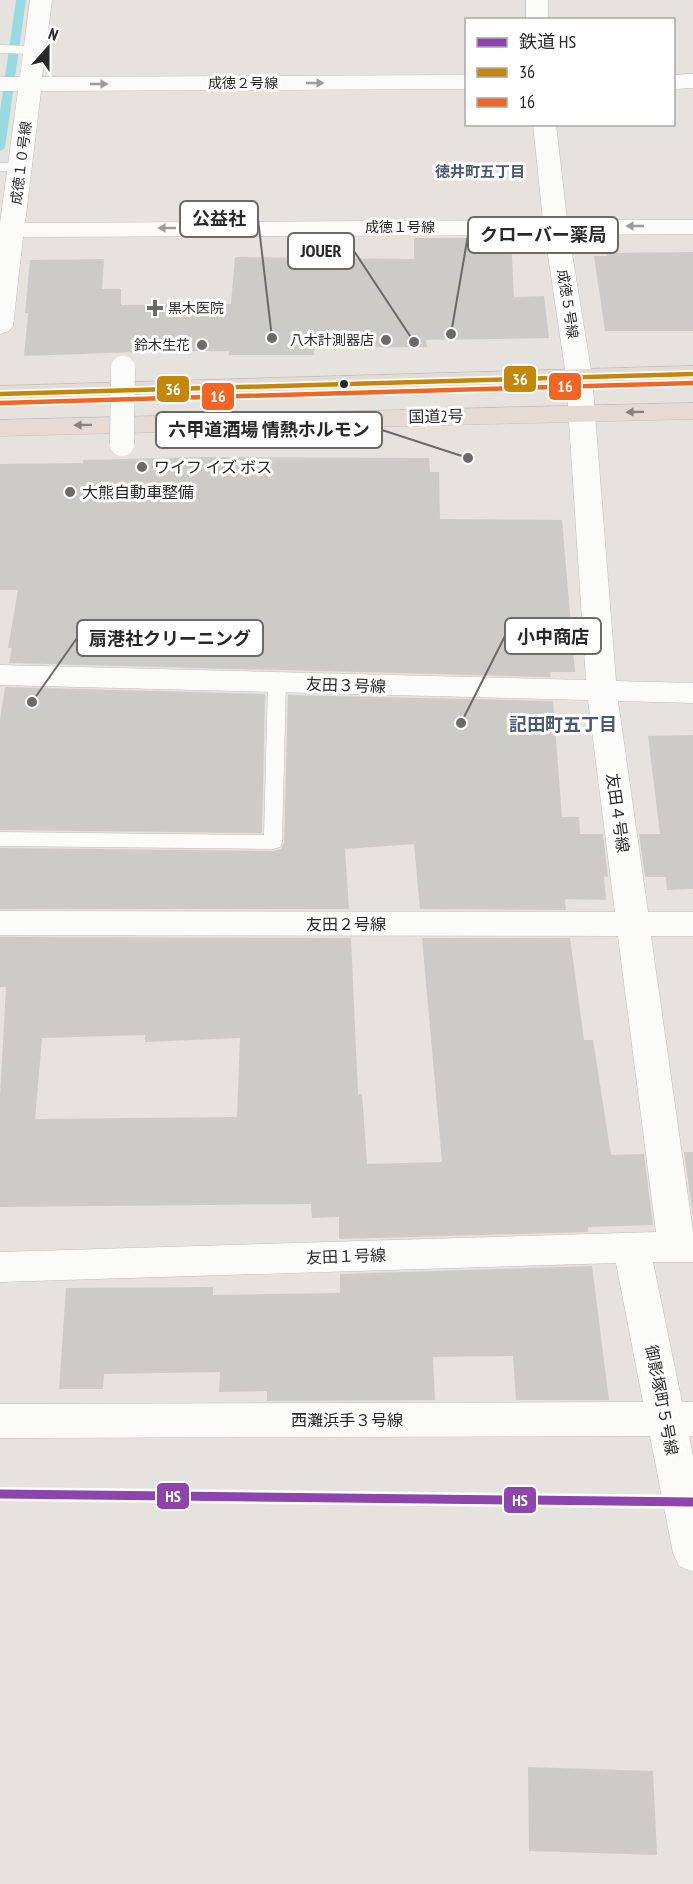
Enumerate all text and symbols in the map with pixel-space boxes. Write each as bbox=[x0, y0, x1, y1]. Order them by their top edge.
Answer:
north arrow bbox=[18, 18, 78, 78]
legend bbox=[465, 18, 675, 126]
text: N bbox=[46, 23, 61, 45]
text: 鉄道 HS bbox=[519, 30, 576, 53]
text: 36 bbox=[519, 60, 535, 83]
street label: 成徳２号線 bbox=[208, 74, 278, 92]
one-way arrow bbox=[306, 78, 325, 88]
one-way arrow bbox=[90, 79, 109, 89]
text: 16 bbox=[519, 90, 535, 113]
street label: 成徳１０号線 bbox=[7, 120, 35, 206]
district label: 徳井町五丁目 bbox=[435, 162, 525, 181]
callout: 公益社 bbox=[180, 201, 258, 237]
text: 公益社 bbox=[192, 207, 246, 230]
callout: クローバー薬局 bbox=[468, 217, 618, 253]
street label: 成徳１号線 bbox=[365, 218, 435, 236]
one-way arrow bbox=[625, 221, 644, 231]
one-way arrow bbox=[157, 223, 176, 233]
text: クローバー薬局 bbox=[480, 223, 606, 246]
callout: JOUER bbox=[288, 233, 354, 269]
text: JOUER bbox=[299, 239, 342, 262]
street label: 成徳５号線 bbox=[554, 268, 582, 340]
marker: 黒木医院 bbox=[146, 299, 164, 317]
place label: 黒木医院 bbox=[168, 299, 224, 317]
place label: 八木計測器店 bbox=[290, 331, 374, 349]
marker: 八木計測器店 bbox=[379, 333, 393, 347]
place label: 鈴木生花 bbox=[134, 336, 190, 354]
marker: 鈴木生花 bbox=[195, 338, 209, 352]
line badge: 36 bbox=[503, 365, 537, 393]
text: 36 bbox=[512, 369, 528, 389]
line badge: 16 bbox=[548, 372, 582, 401]
line badge: 36 bbox=[156, 375, 190, 403]
text: 16 bbox=[557, 376, 573, 396]
unlabelled marker bbox=[338, 378, 350, 390]
text: 36 bbox=[165, 379, 181, 399]
line badge: 16 bbox=[201, 382, 235, 411]
text: 16 bbox=[210, 386, 226, 406]
street label: 国道2号 bbox=[408, 406, 464, 426]
one-way arrow bbox=[625, 407, 644, 417]
callout: 六甲道酒場 情熱ホルモン bbox=[156, 412, 382, 448]
text: 六甲道酒場 情熱ホルモン bbox=[168, 418, 370, 441]
one-way arrow bbox=[73, 421, 92, 430]
place label: ワイフ イズ ボス bbox=[154, 457, 272, 477]
marker: ワイフ イズ ボス bbox=[135, 460, 149, 474]
place label: 大熊自動車整備 bbox=[82, 482, 194, 502]
marker: 大熊自動車整備 bbox=[63, 485, 77, 499]
callout: 小中商店 bbox=[505, 618, 601, 654]
callout: 扇港社クリーニング bbox=[77, 620, 263, 656]
text: 小中商店 bbox=[517, 625, 589, 648]
text: 扇港社クリーニング bbox=[89, 627, 251, 650]
street label: 友田３号線 bbox=[306, 674, 386, 696]
district label: 記田町五丁目 bbox=[509, 713, 617, 736]
street label: 友田４号線 bbox=[603, 772, 633, 854]
street label: 友田２号線 bbox=[306, 914, 386, 934]
street label: 友田１号線 bbox=[306, 1245, 386, 1267]
street label: 御影塚町５号線 bbox=[641, 1343, 683, 1457]
street label: 西灘浜手３号線 bbox=[291, 1410, 403, 1430]
line badge: HS bbox=[156, 1482, 190, 1510]
text: HS bbox=[165, 1486, 181, 1506]
line badge: HS bbox=[503, 1486, 537, 1514]
text: HS bbox=[512, 1490, 528, 1510]

